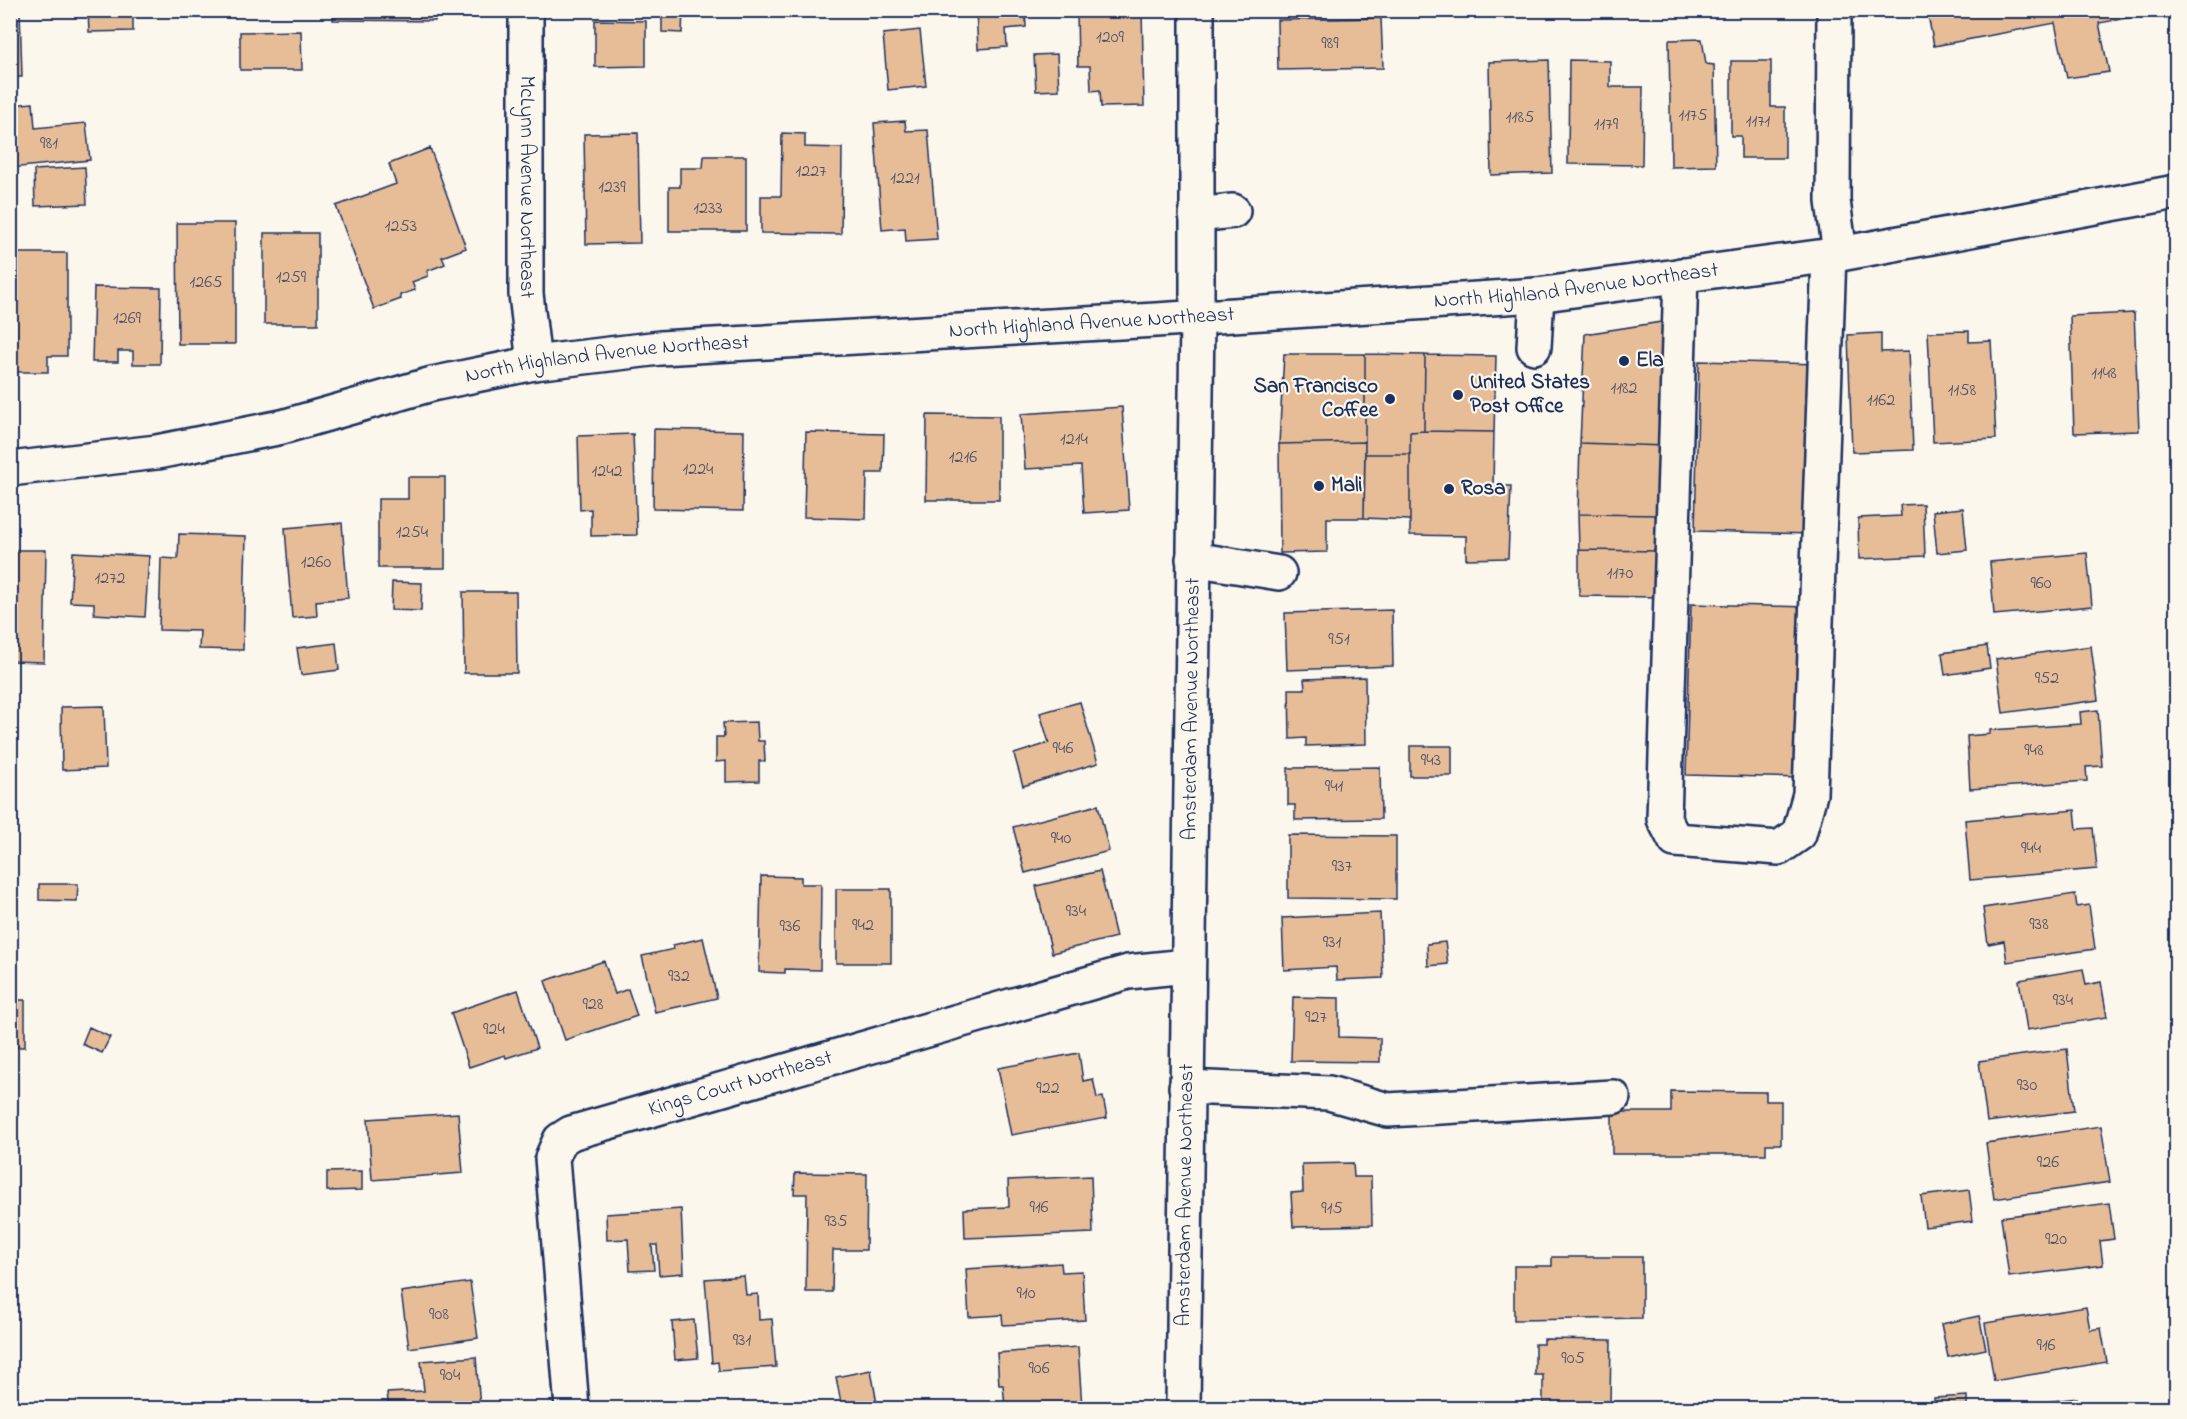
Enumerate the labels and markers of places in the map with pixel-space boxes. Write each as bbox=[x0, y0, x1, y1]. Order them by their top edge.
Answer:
place label: Ela bbox=[1636, 346, 1664, 376]
marker: Ela bbox=[1617, 354, 1631, 368]
place label: United States Post Office bbox=[1470, 368, 1590, 422]
place label: San Francisco Coffee bbox=[1253, 372, 1379, 426]
marker: United States Post Office bbox=[1451, 388, 1465, 402]
marker: San Francisco Coffee bbox=[1383, 392, 1397, 406]
place label: Mali bbox=[1331, 471, 1363, 501]
place label: Rosa bbox=[1461, 474, 1506, 504]
marker: Mali bbox=[1312, 479, 1326, 493]
marker: Rosa bbox=[1442, 482, 1456, 496]

